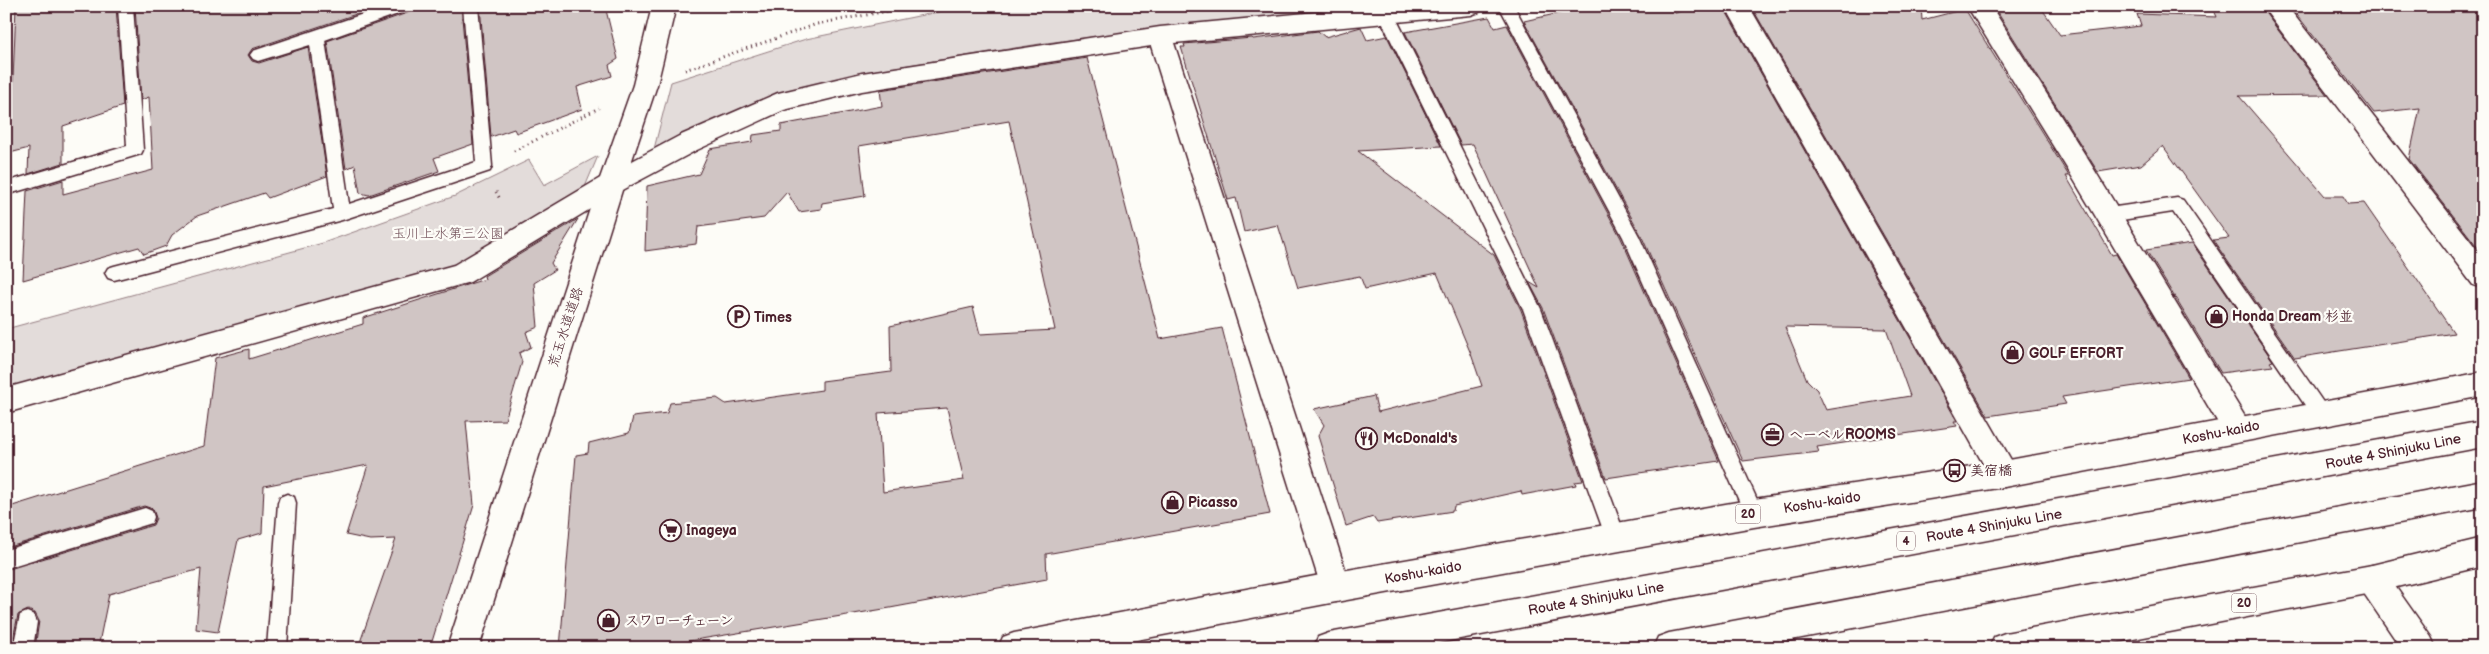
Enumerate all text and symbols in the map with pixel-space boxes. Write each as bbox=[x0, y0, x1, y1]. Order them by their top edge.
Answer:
park label: 玉川上水第三公園 bbox=[392, 225, 504, 242]
street label: 荒玉水道道路 bbox=[544, 285, 587, 370]
shop icon: Honda Dream 杉並 bbox=[2204, 304, 2228, 328]
parking icon: Times bbox=[726, 305, 750, 329]
place label: Honda Dream 杉並 bbox=[2232, 308, 2353, 325]
place label: Times bbox=[754, 309, 792, 326]
shop icon: GOLF EFFORT bbox=[2001, 341, 2025, 365]
place label: GOLF EFFORT bbox=[2029, 345, 2124, 362]
street label: Koshu-kaido bbox=[2181, 417, 2261, 448]
office icon: へーベルROOMS bbox=[1761, 422, 1785, 446]
restaurant icon: McDonald's bbox=[1355, 426, 1379, 450]
place label: へーベルROOMS bbox=[1789, 426, 1896, 443]
place label: McDonald's bbox=[1383, 430, 1458, 447]
street label: Route 4 Shinjuku Line bbox=[2324, 430, 2462, 473]
bus stop icon: 美宿橋 bbox=[1942, 458, 1966, 482]
place label: 美宿橋 bbox=[1970, 462, 2012, 479]
street label: Koshu-kaido bbox=[1782, 488, 1862, 517]
shop icon: Picasso bbox=[1160, 490, 1184, 514]
place label: Picasso bbox=[1188, 494, 1238, 511]
road number: 20 bbox=[1736, 504, 1760, 524]
street label: Route 4 Shinjuku Line bbox=[1925, 505, 2063, 546]
supermarket icon: Inageya bbox=[658, 518, 682, 542]
place label: Inageya bbox=[686, 522, 737, 539]
road number: 4 bbox=[1897, 532, 1915, 550]
street label: Koshu-kaido bbox=[1383, 557, 1463, 588]
street label: Route 4 Shinjuku Line bbox=[1527, 578, 1665, 619]
road number: 20 bbox=[2232, 594, 2256, 612]
shop icon: スワローチェーン bbox=[597, 608, 621, 632]
place label: スワローチェーン bbox=[625, 612, 734, 629]

